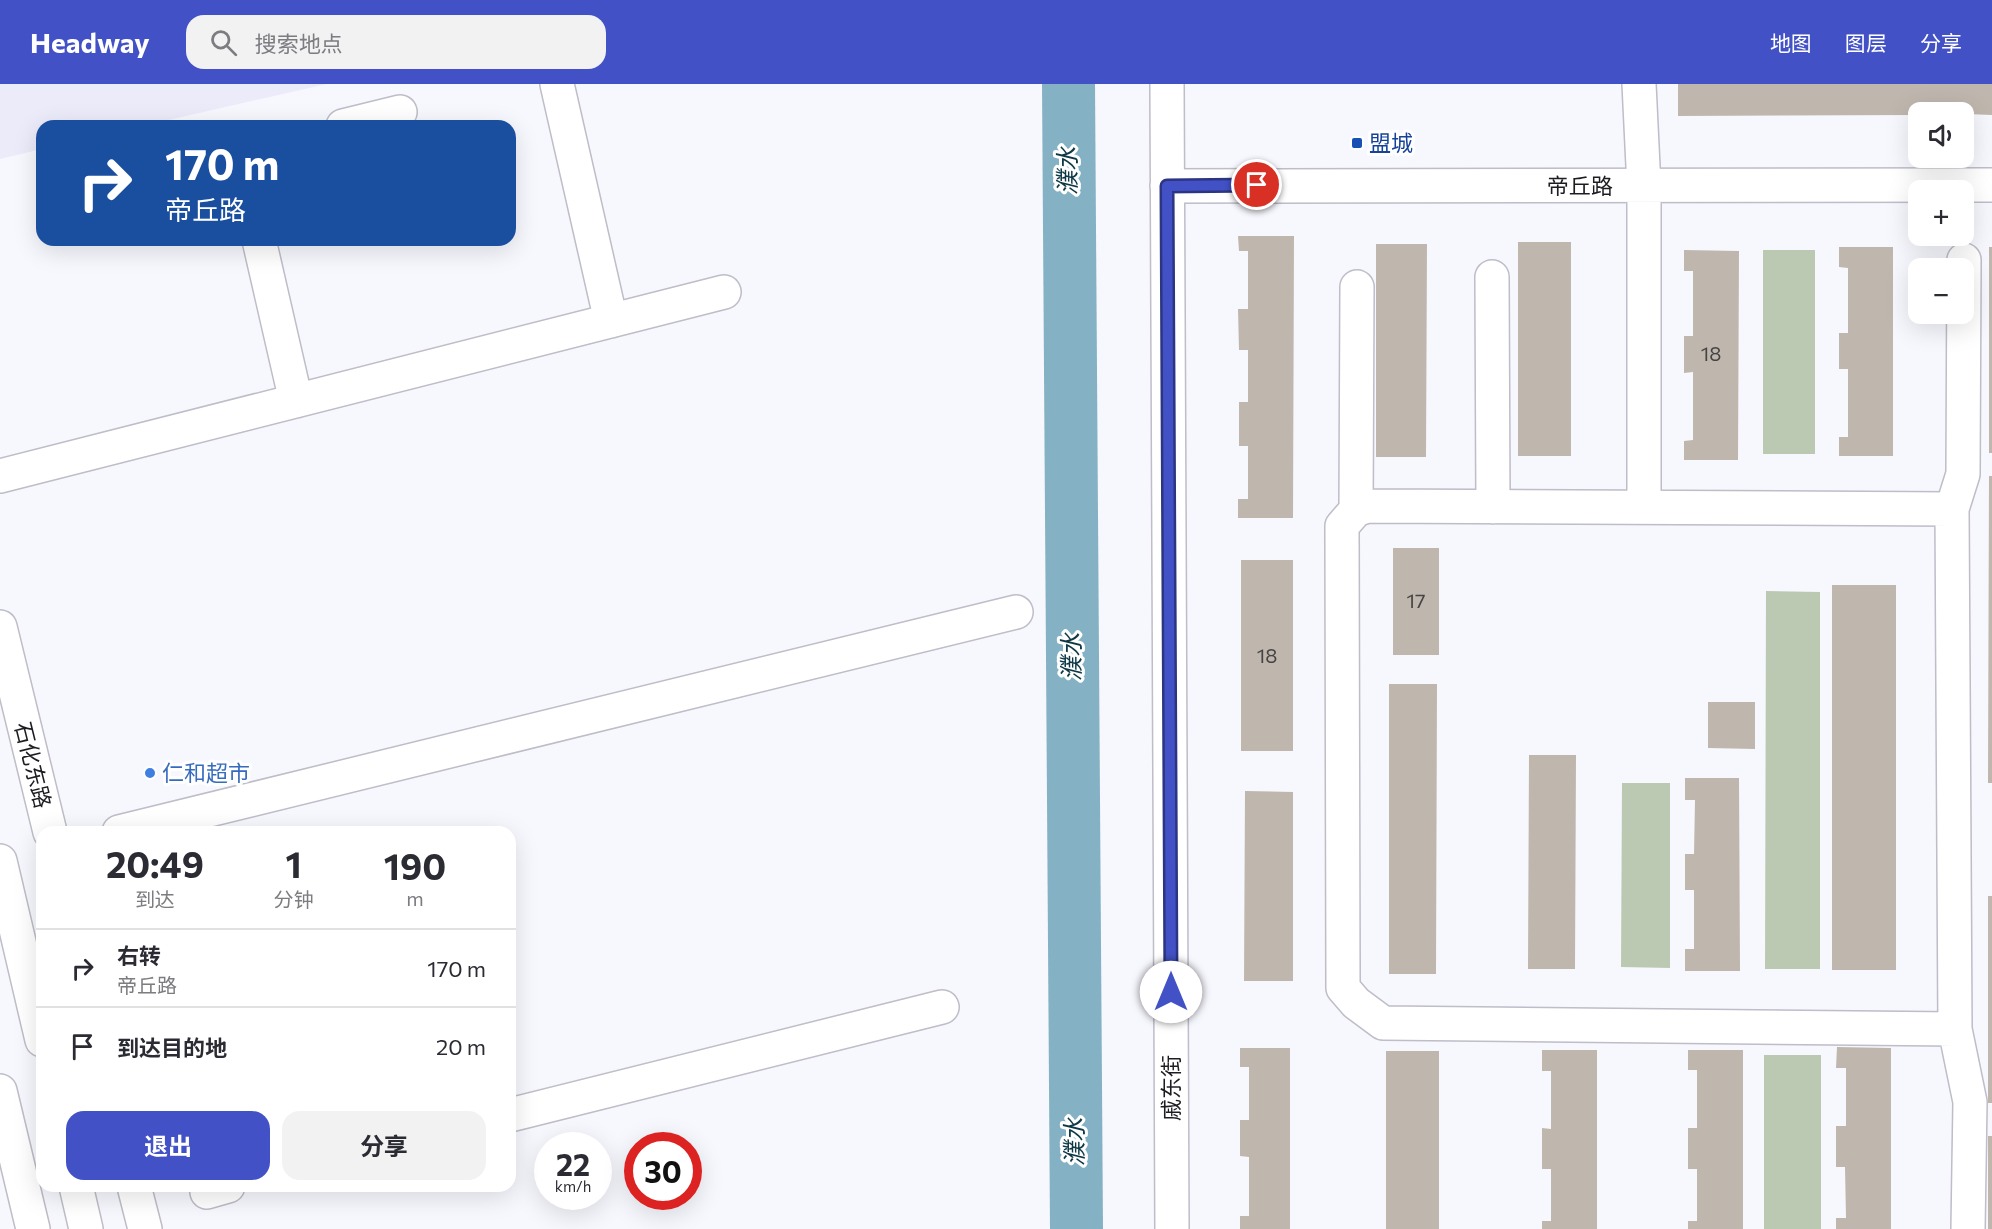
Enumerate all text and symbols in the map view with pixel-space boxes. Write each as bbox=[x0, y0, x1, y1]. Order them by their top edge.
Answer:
search box bbox=[186, 15, 606, 69]
text: Headway bbox=[30, 25, 150, 59]
icon: search bbox=[207, 26, 240, 59]
text: 搜索地点 bbox=[255, 30, 343, 57]
text: 地图 bbox=[1770, 30, 1812, 55]
text: 图层 bbox=[1845, 30, 1887, 55]
text: 分享 bbox=[1920, 30, 1962, 55]
map controls bbox=[1908, 102, 1974, 324]
button: sound bbox=[1908, 102, 1974, 168]
place label: 盟城 bbox=[1369, 129, 1413, 156]
marker: 盟城 bbox=[1350, 136, 1364, 150]
text: 170 m bbox=[165, 137, 279, 189]
icon: right bbox=[66, 144, 144, 222]
water label: 濮水 bbox=[1052, 146, 1081, 195]
pin bbox=[1231, 159, 1282, 210]
icon: arrive bbox=[1240, 168, 1273, 201]
street label: 帝丘路 bbox=[1547, 172, 1613, 199]
button: + bbox=[1908, 180, 1974, 246]
text: 帝丘路 bbox=[165, 193, 246, 226]
button: − bbox=[1908, 258, 1974, 324]
house number: 18 bbox=[1701, 341, 1721, 365]
house number: 17 bbox=[1406, 588, 1426, 612]
water label: 濮水 bbox=[1056, 632, 1085, 681]
house number: 18 bbox=[1257, 643, 1277, 667]
street label: 石化东路 bbox=[10, 719, 57, 811]
place label: 仁和超市 bbox=[162, 759, 250, 786]
marker: 仁和超市 bbox=[143, 766, 157, 780]
text: 20:49 bbox=[106, 841, 204, 885]
text: 1 bbox=[286, 841, 302, 885]
text: 190 bbox=[384, 843, 446, 887]
text: m bbox=[406, 886, 424, 910]
text: 到达 bbox=[135, 887, 175, 911]
text: 分钟 bbox=[274, 887, 314, 911]
text: 右转 bbox=[117, 942, 161, 969]
icon: right bbox=[66, 952, 99, 985]
text: 170 m bbox=[427, 955, 486, 982]
position arrow bbox=[1139, 960, 1203, 1024]
text: 帝丘路 bbox=[117, 973, 177, 997]
icon: arrive bbox=[66, 1030, 99, 1063]
text: 20 m bbox=[436, 1033, 486, 1060]
text: 到达目的地 bbox=[117, 1034, 227, 1061]
street label: 戚东街 bbox=[1157, 1055, 1184, 1121]
button: 退出 bbox=[66, 1111, 270, 1180]
button: 分享 bbox=[282, 1111, 486, 1180]
water label: 濮水 bbox=[1059, 1117, 1088, 1166]
speed limit sign: 30 bbox=[624, 1132, 702, 1210]
text: 22 bbox=[556, 1145, 590, 1182]
text: km/h bbox=[555, 1177, 591, 1195]

